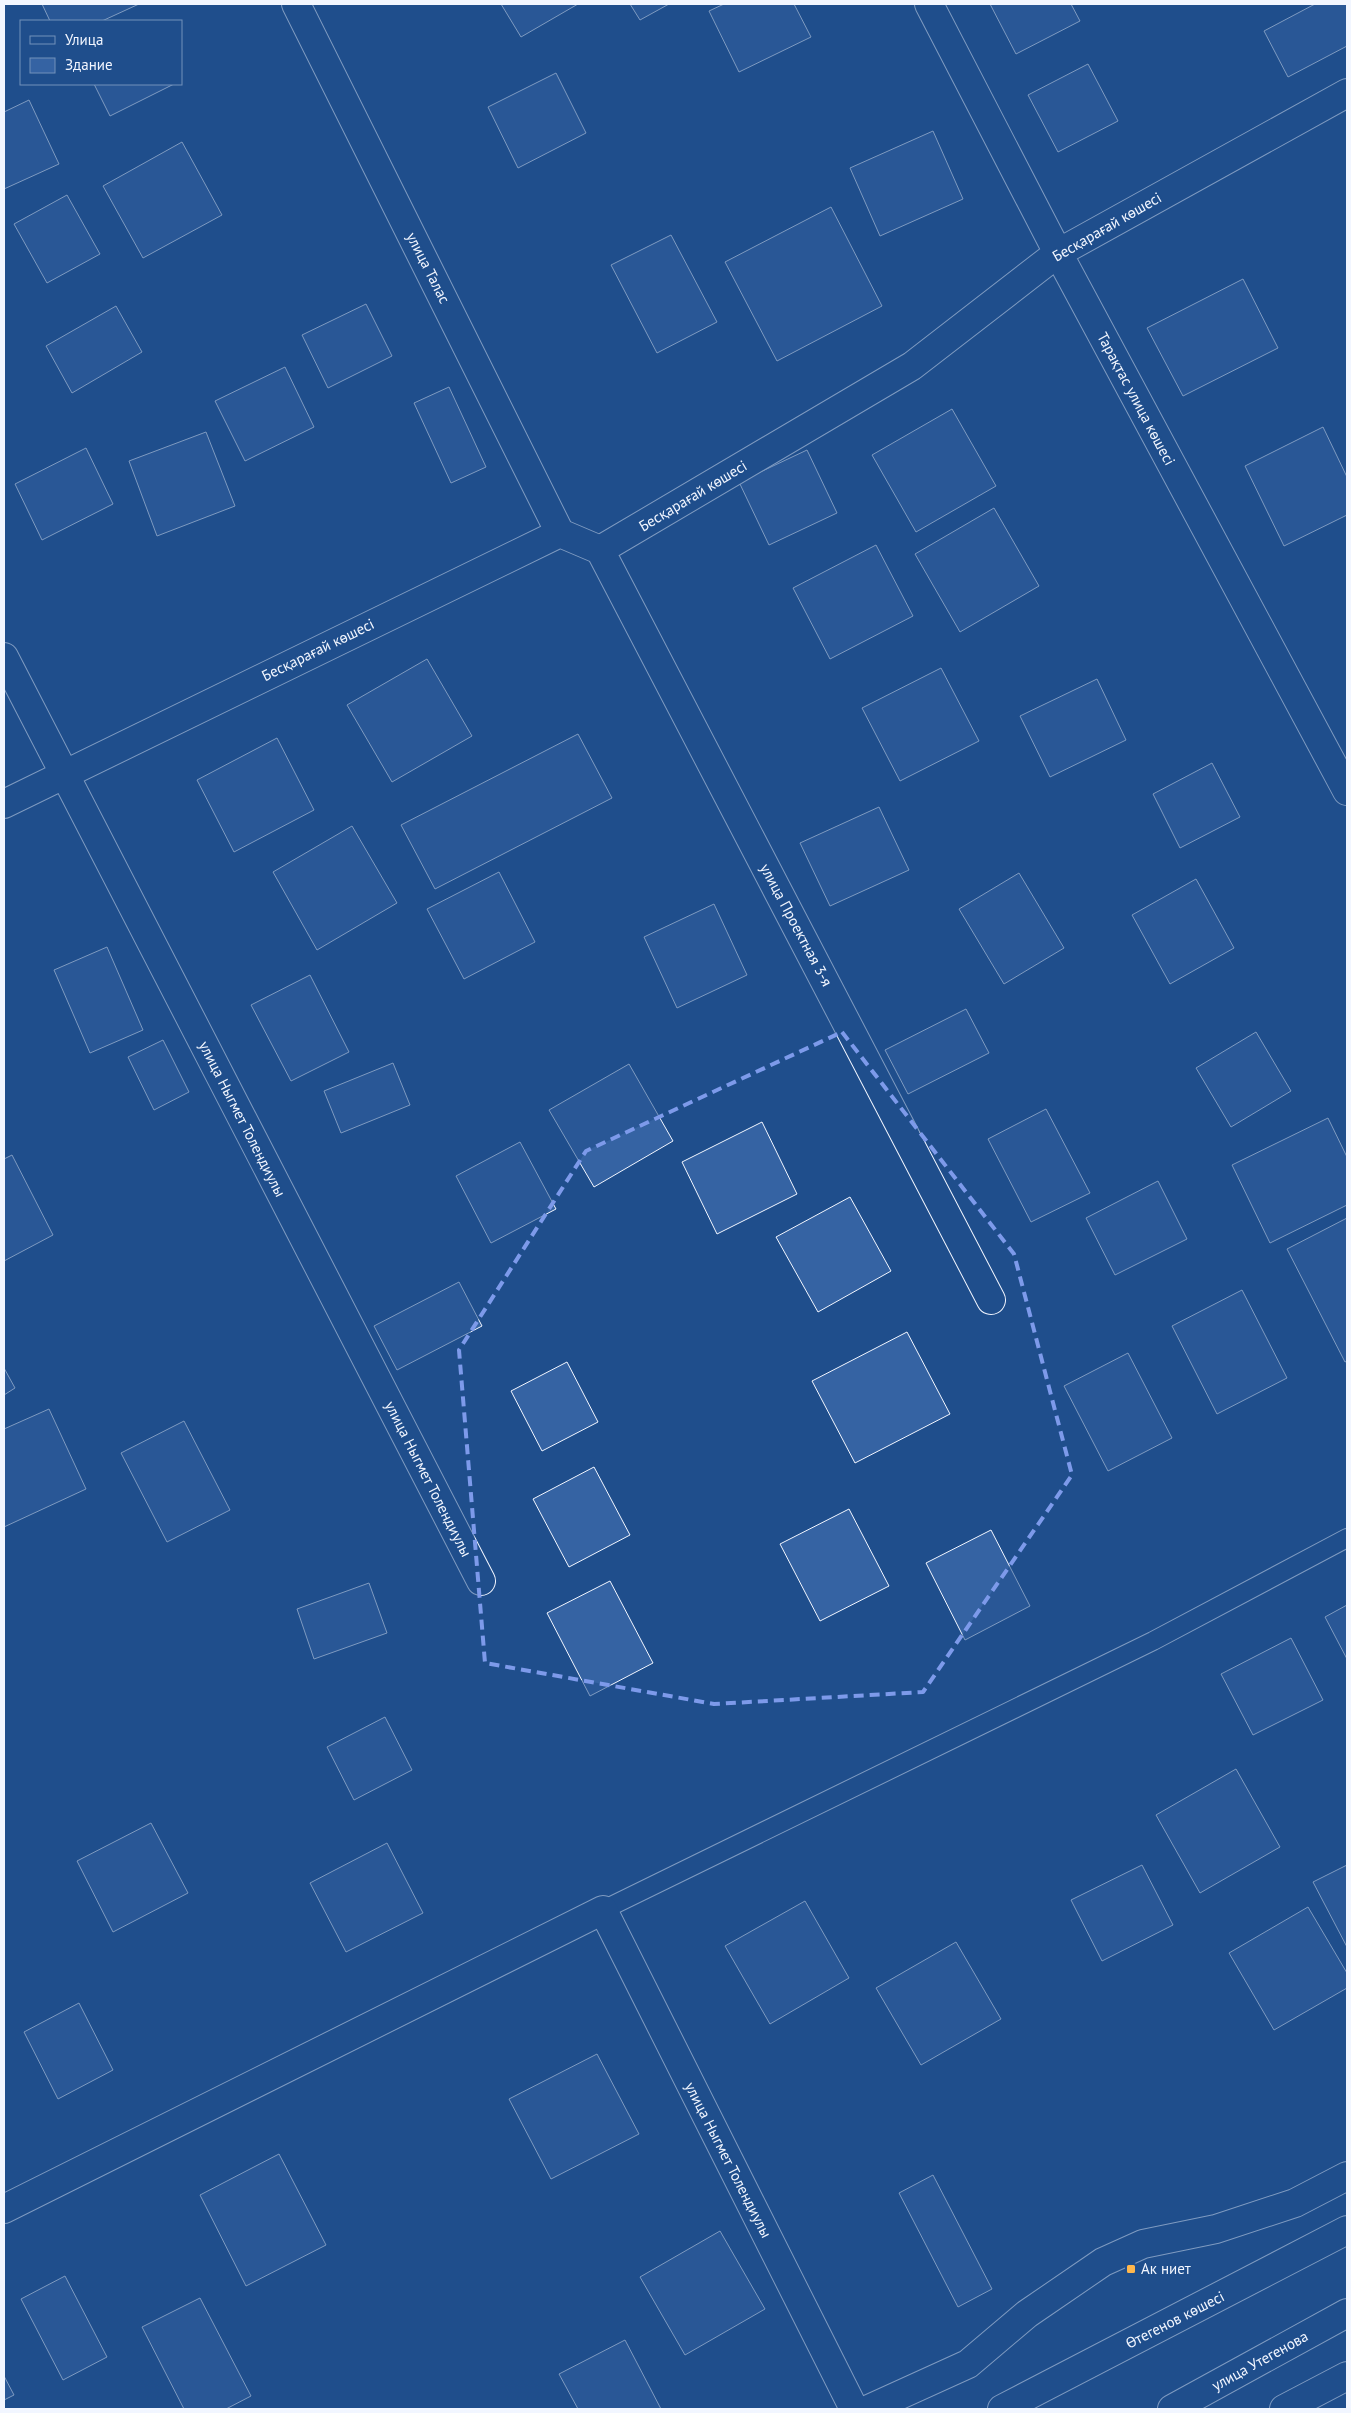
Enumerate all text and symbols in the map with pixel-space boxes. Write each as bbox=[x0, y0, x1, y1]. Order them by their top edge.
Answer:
legend bbox=[20, 20, 182, 85]
text: Улица bbox=[65, 30, 103, 49]
text: Здание bbox=[65, 55, 113, 74]
street label: Бесқарағай көшесі bbox=[1049, 188, 1165, 265]
street label: улица Талас bbox=[402, 229, 455, 307]
street label: Тарақтас улица көшесі bbox=[1093, 329, 1180, 469]
street label: Бесқарағай көшесі bbox=[635, 456, 750, 535]
street label: Бесқарағай көшесі bbox=[258, 614, 377, 685]
street label: улица Проектная 3-я bbox=[756, 860, 837, 989]
street label: улица Ныгмет Толендиулы bbox=[195, 1038, 290, 1200]
street label: улица Ныгмет Толендиулы bbox=[381, 1398, 476, 1560]
street label: улица Ныгмет Толендиулы bbox=[681, 2079, 776, 2241]
place label: Ак ниет bbox=[1141, 2259, 1191, 2278]
marker: Ак ниет bbox=[1125, 2263, 1137, 2275]
street label: Өтегенов көшесі bbox=[1122, 2286, 1227, 2353]
street label: улица Утегенова bbox=[1208, 2326, 1311, 2395]

